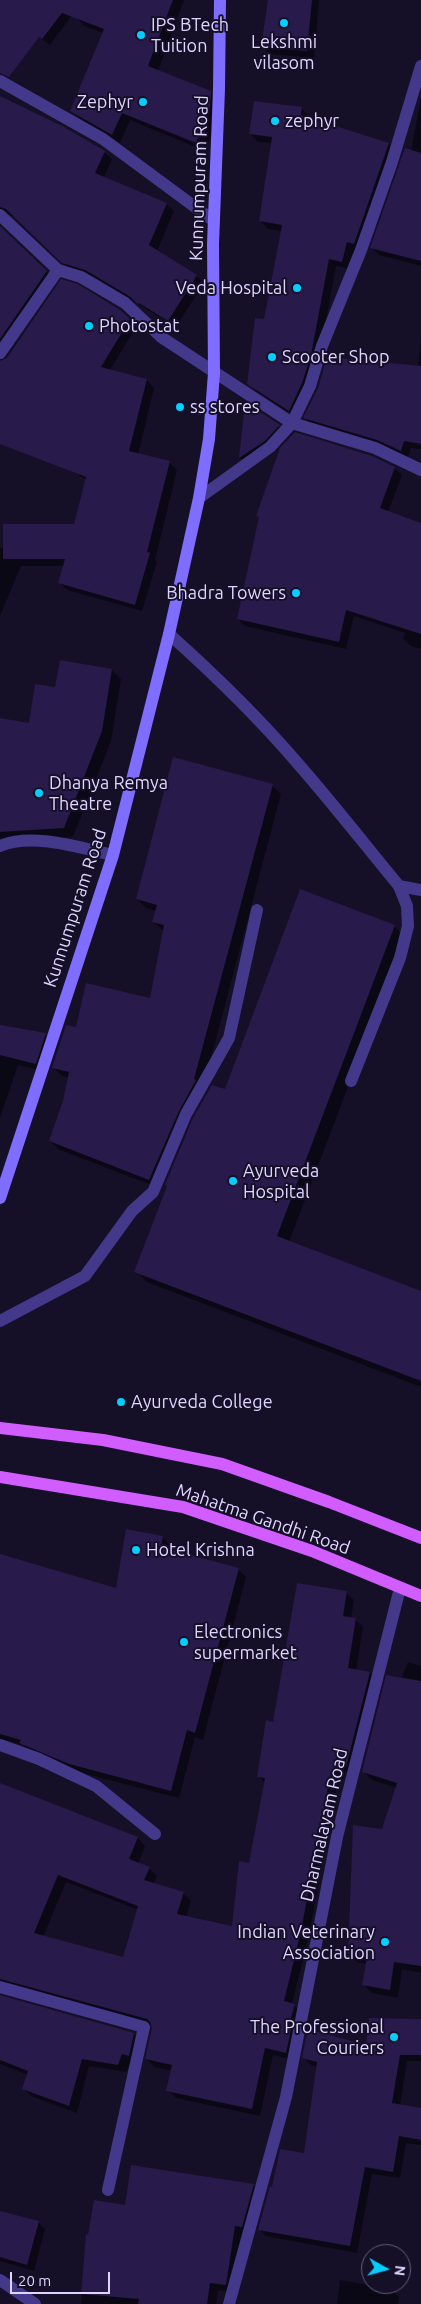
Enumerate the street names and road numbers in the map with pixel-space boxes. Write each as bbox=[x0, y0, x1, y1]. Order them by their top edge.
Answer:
street label: Kunnumpuram Road bbox=[185, 95, 213, 261]
street label: Kunnumpuram Road bbox=[39, 826, 111, 990]
street label: Mahatma Gandhi Road bbox=[173, 1479, 353, 1559]
street label: Dharmalayam Road bbox=[296, 1746, 352, 1904]

